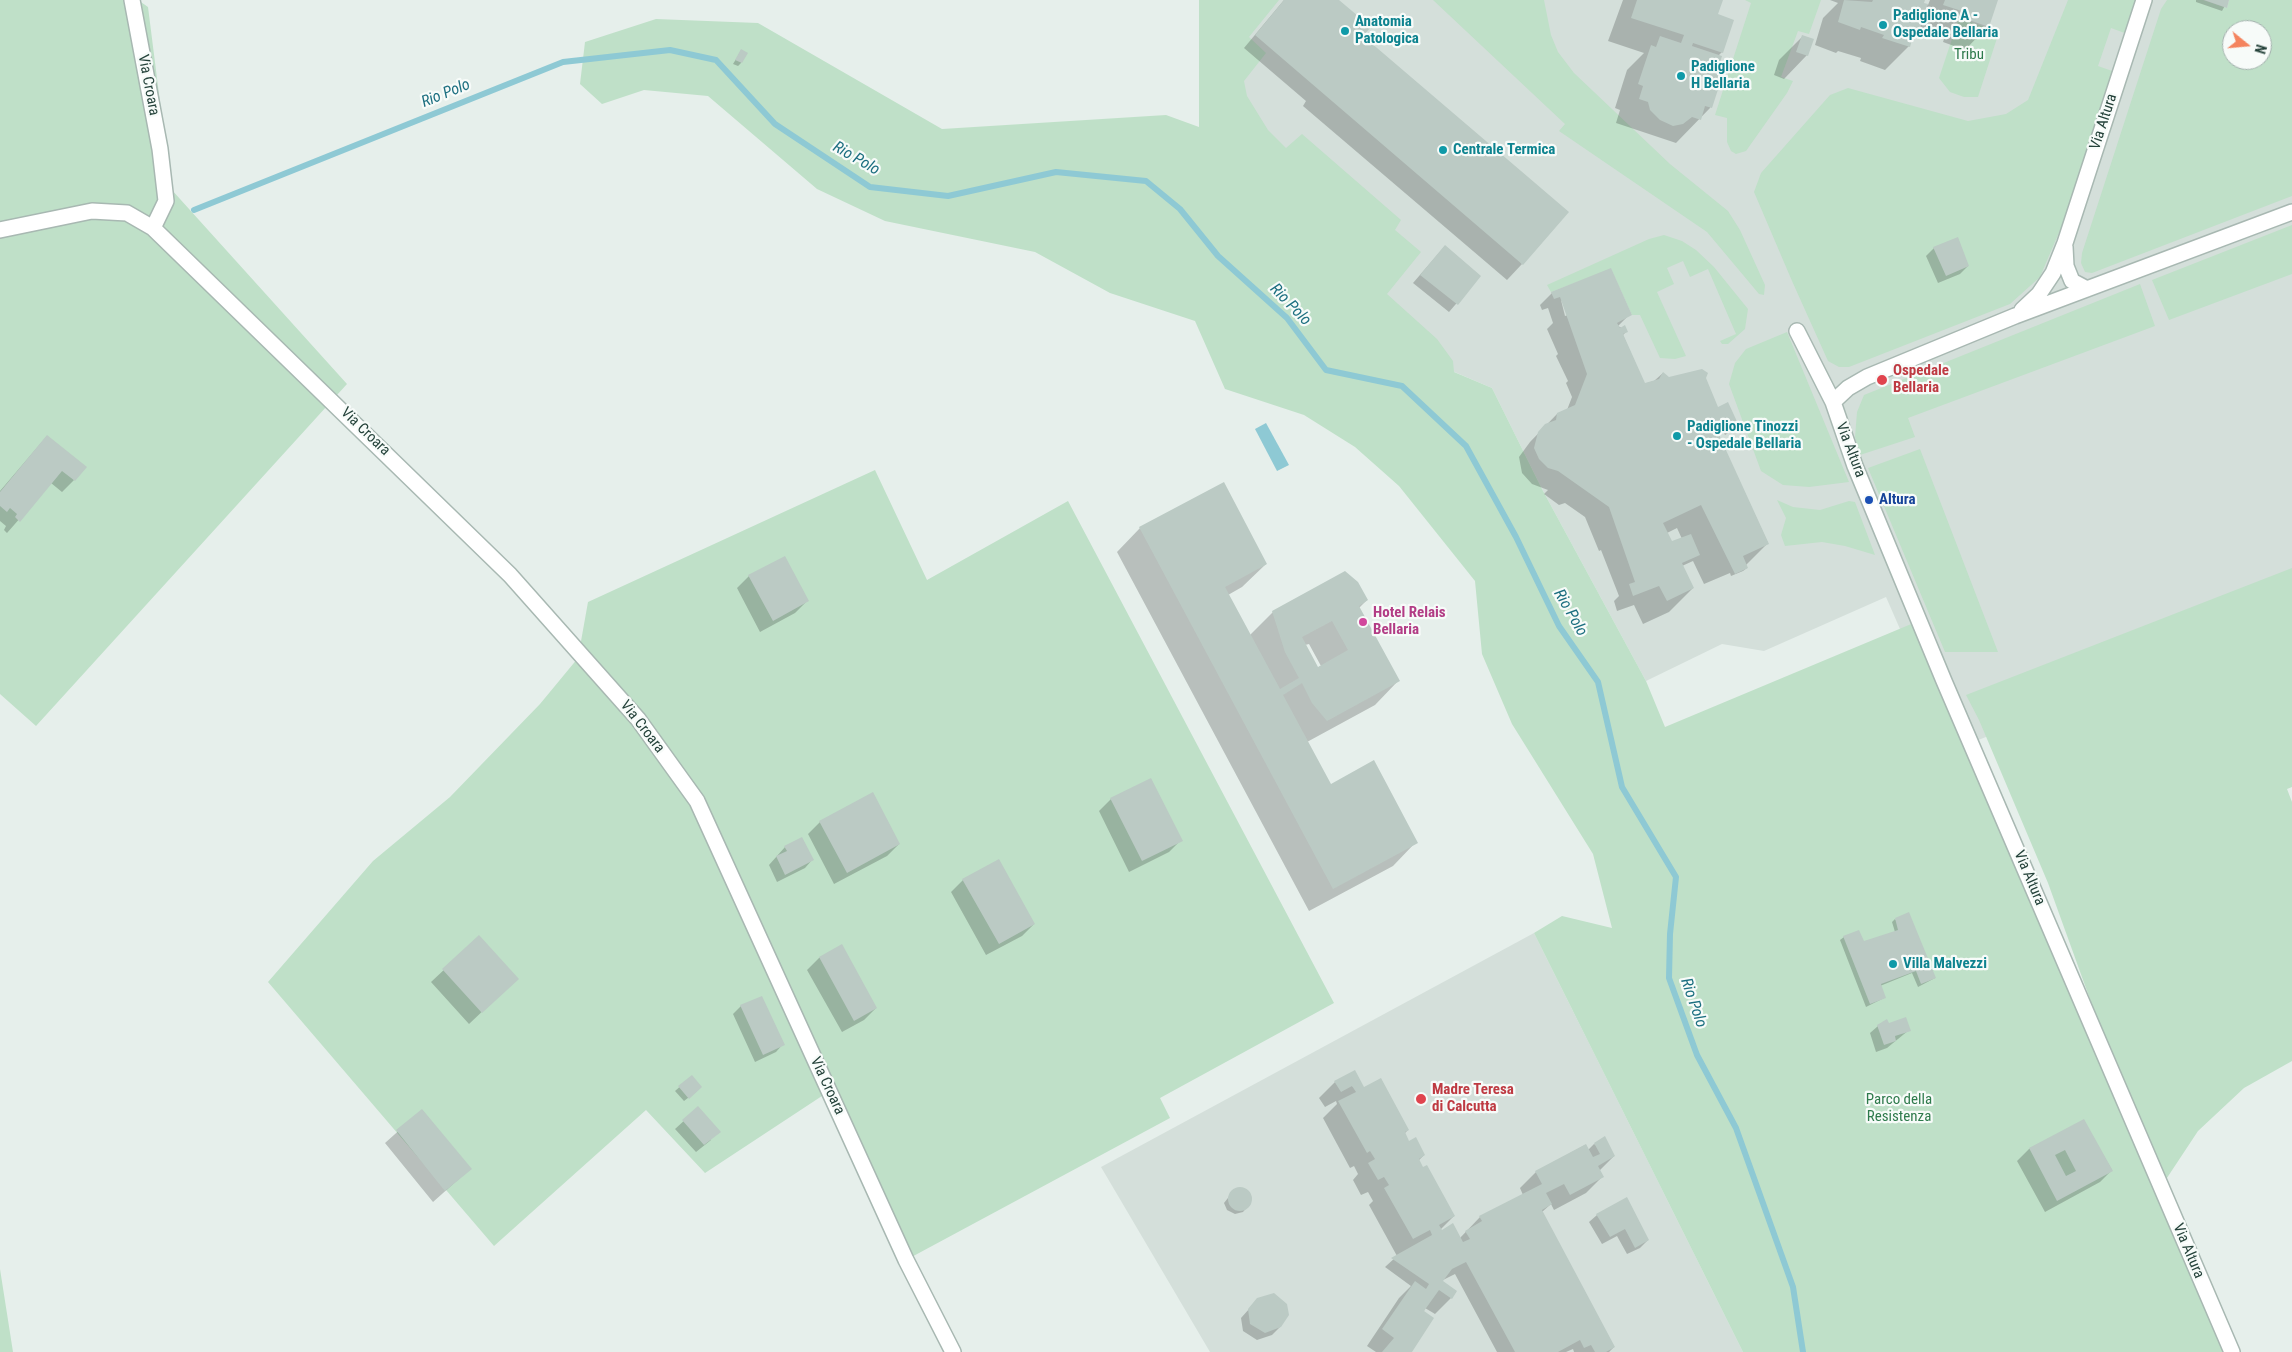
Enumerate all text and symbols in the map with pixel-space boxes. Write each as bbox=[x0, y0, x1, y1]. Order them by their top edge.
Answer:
place label: Padiglione A - Ospedale Bellaria bbox=[1893, 7, 1998, 42]
place label: Anatomia Patologica bbox=[1355, 13, 1419, 48]
marker: Padiglione A - Ospedale Bellaria bbox=[1877, 19, 1889, 31]
north arrow bbox=[2222, 20, 2272, 70]
marker: Anatomia Patologica bbox=[1339, 25, 1351, 37]
text: N bbox=[2251, 43, 2269, 56]
park label: Tribu bbox=[1954, 46, 1984, 64]
street label: Via Croara bbox=[133, 53, 163, 117]
place label: Padiglione H Bellaria bbox=[1691, 58, 1755, 93]
marker: Padiglione H Bellaria bbox=[1675, 70, 1687, 82]
water label: Rio Polo bbox=[419, 76, 473, 112]
street label: Via Altura bbox=[2087, 92, 2121, 152]
water label: Rio Polo bbox=[829, 138, 883, 180]
place label: Centrale Termica bbox=[1453, 141, 1555, 159]
marker: Centrale Termica bbox=[1437, 144, 1449, 156]
water label: Rio Polo bbox=[1265, 280, 1315, 330]
place label: Ospedale Bellaria bbox=[1893, 362, 1949, 397]
marker: Ospedale Bellaria bbox=[1875, 373, 1889, 387]
street label: Via Croara bbox=[337, 404, 393, 460]
place label: Padiglione Tinozzi - Ospedale Bellaria bbox=[1687, 418, 1801, 453]
street label: Via Altura bbox=[1831, 420, 1869, 480]
marker: Padiglione Tinozzi - Ospedale Bellaria bbox=[1671, 430, 1683, 442]
place label: Altura bbox=[1879, 491, 1916, 509]
marker: Altura bbox=[1863, 494, 1875, 506]
water label: Rio Polo bbox=[1549, 586, 1591, 640]
place label: Hotel Relais Bellaria bbox=[1373, 604, 1446, 639]
marker: Hotel Relais Bellaria bbox=[1357, 616, 1369, 628]
street label: Via Croara bbox=[616, 697, 668, 757]
street label: Via Altura bbox=[2009, 848, 2049, 908]
place label: Villa Malvezzi bbox=[1903, 955, 1987, 973]
marker: Villa Malvezzi bbox=[1887, 958, 1899, 970]
water label: Rio Polo bbox=[1676, 976, 1710, 1030]
street label: Via Croara bbox=[806, 1054, 848, 1118]
place label: Madre Teresa di Calcutta bbox=[1432, 1081, 1514, 1116]
park label: Parco della Resistenza bbox=[1866, 1091, 1932, 1126]
marker: Madre Teresa di Calcutta bbox=[1414, 1092, 1428, 1106]
street label: Via Altura bbox=[2168, 1221, 2208, 1281]

